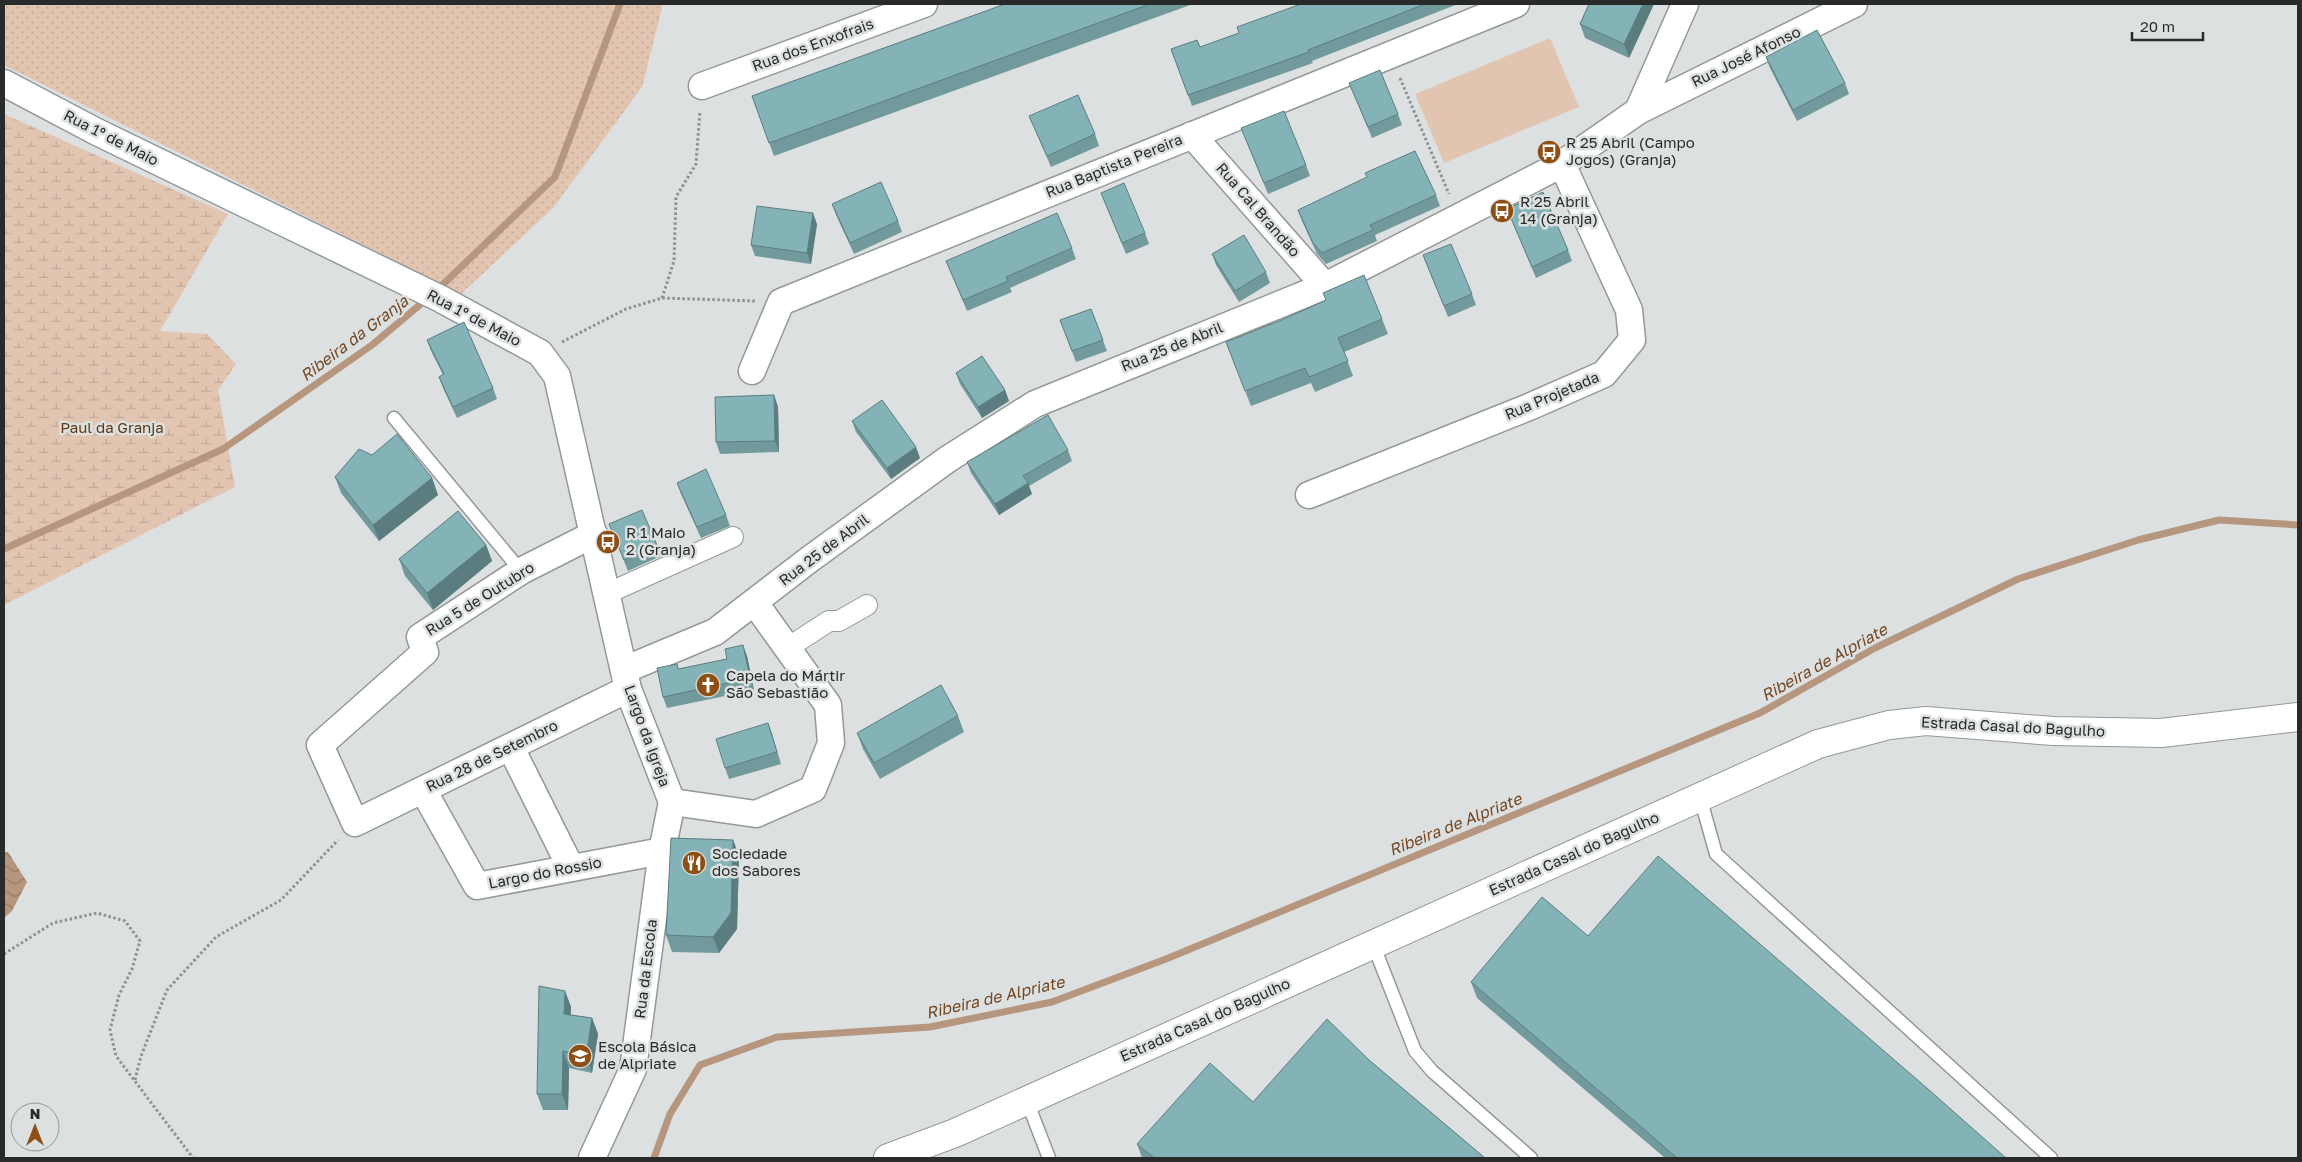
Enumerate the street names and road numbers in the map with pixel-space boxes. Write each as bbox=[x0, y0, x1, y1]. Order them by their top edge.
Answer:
street label: Rua dos Enxofrais bbox=[749, 14, 876, 74]
street label: Rua José Afonso bbox=[1688, 22, 1803, 90]
street label: Rua 1º de Maio bbox=[61, 105, 162, 169]
street label: Rua Baptista Pereira bbox=[1043, 129, 1185, 201]
street label: Rua Cal Brandão bbox=[1213, 159, 1304, 260]
street label: Rua 1º de Maio bbox=[424, 285, 525, 349]
street label: Rua 25 de Abril bbox=[1118, 317, 1225, 375]
street label: Rua Projetada bbox=[1502, 367, 1601, 423]
street label: Rua 25 de Abril bbox=[775, 509, 872, 589]
street label: Rua 5 de Outubro bbox=[422, 558, 537, 639]
street label: Largo da Igreja bbox=[621, 682, 675, 789]
street label: Estrada Casal do Bagulho bbox=[1921, 712, 2105, 740]
street label: Rua 28 de Setembro bbox=[423, 715, 561, 795]
street label: Estrada Casal do Bagulho bbox=[1486, 807, 1661, 899]
street label: Largo do Rossio bbox=[487, 852, 603, 892]
street label: Rua da Escola bbox=[630, 918, 660, 1020]
street label: Estrada Casal do Bagulho bbox=[1117, 973, 1292, 1065]

